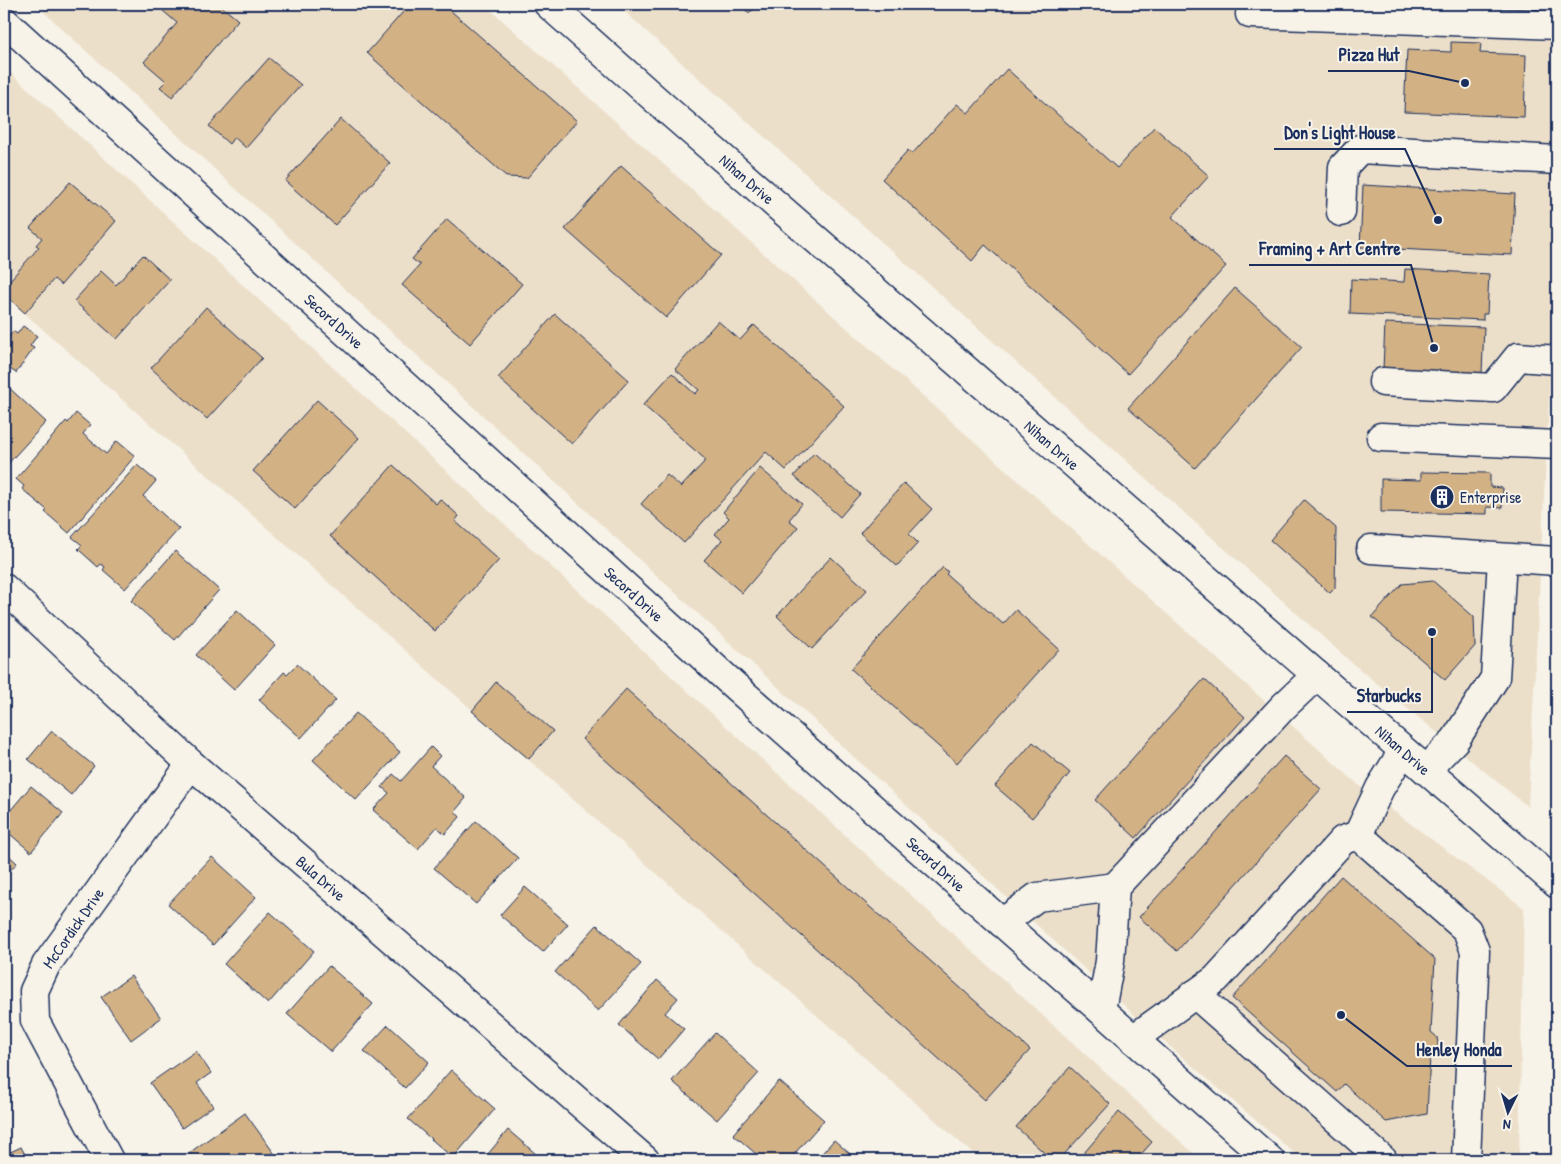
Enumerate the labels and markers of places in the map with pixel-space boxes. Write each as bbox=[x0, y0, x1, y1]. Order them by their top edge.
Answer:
callout: Pizza Hut bbox=[1328, 38, 1409, 71]
callout: Don's Light House bbox=[1274, 116, 1405, 149]
callout: Framing + Art Centre bbox=[1249, 232, 1411, 265]
building icon: Enterprise bbox=[1429, 484, 1455, 510]
place label: Enterprise bbox=[1460, 486, 1522, 508]
callout: Starbucks bbox=[1347, 679, 1432, 712]
callout: Henley Honda bbox=[1407, 1033, 1512, 1066]

